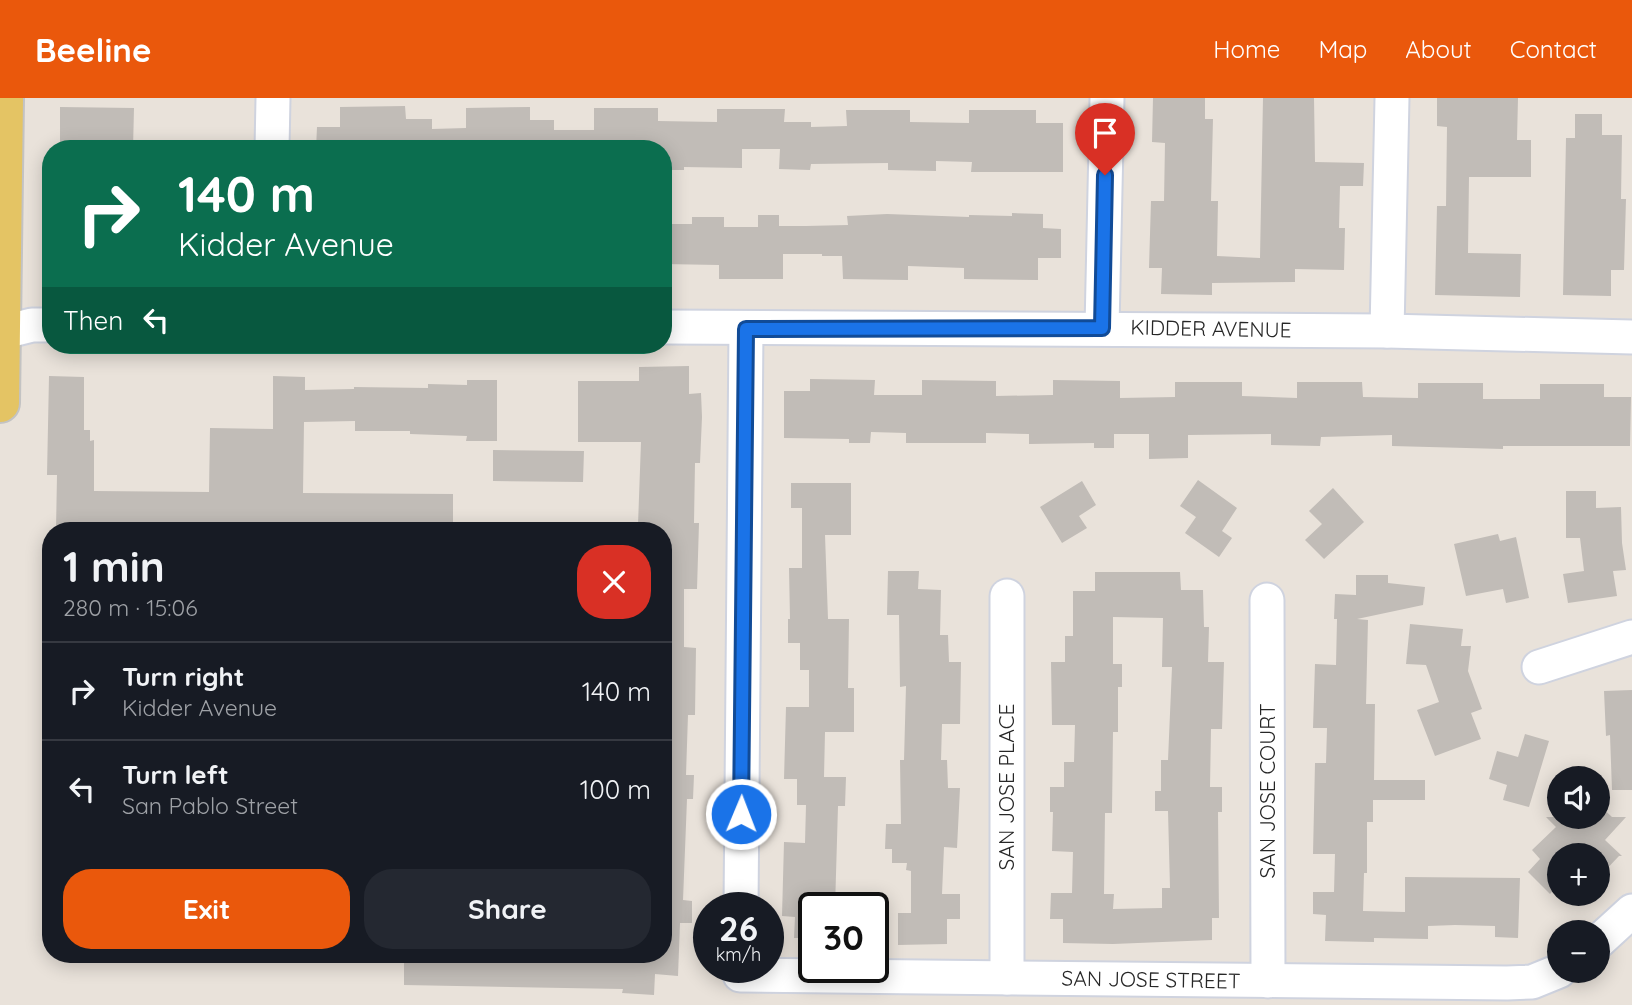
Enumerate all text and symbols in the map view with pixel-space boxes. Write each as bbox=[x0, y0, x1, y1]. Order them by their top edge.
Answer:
text: Beeline bbox=[35, 29, 151, 70]
text: Home bbox=[1213, 34, 1280, 64]
text: Map bbox=[1318, 34, 1367, 64]
text: About bbox=[1405, 34, 1472, 64]
text: Contact bbox=[1510, 34, 1597, 64]
pin bbox=[1075, 103, 1135, 175]
icon: arrive bbox=[1086, 114, 1124, 152]
text: 140 m bbox=[178, 163, 315, 224]
icon: right bbox=[63, 168, 154, 259]
text: Kidder Avenue bbox=[178, 224, 394, 264]
icon: left bbox=[137, 301, 175, 339]
text: Then bbox=[63, 304, 123, 337]
street label: KIDDER AVENUE bbox=[1130, 314, 1292, 342]
text: 1 min bbox=[63, 540, 165, 593]
button: close bbox=[577, 545, 651, 619]
text: 280 m · 15:06 bbox=[63, 593, 198, 622]
text: Turn right bbox=[122, 660, 244, 693]
icon: right bbox=[63, 672, 101, 710]
text: 140 m bbox=[582, 675, 651, 708]
text: Kidder Avenue bbox=[122, 693, 277, 722]
street label: SAN JOSE COURT bbox=[1254, 703, 1280, 879]
street label: SAN JOSE PLACE bbox=[993, 704, 1019, 870]
text: Turn left bbox=[122, 758, 229, 791]
map controls bbox=[1547, 766, 1610, 983]
button: sound bbox=[1547, 766, 1610, 829]
icon: left bbox=[63, 770, 101, 808]
text: 100 m bbox=[580, 773, 651, 806]
position arrow bbox=[704, 777, 778, 851]
text: San Pablo Street bbox=[122, 791, 298, 820]
button: + bbox=[1547, 843, 1610, 906]
button: Exit bbox=[63, 869, 350, 949]
button: Share bbox=[364, 869, 651, 949]
speed limit sign: 30 bbox=[798, 892, 889, 983]
text: 26 bbox=[719, 906, 758, 950]
button: − bbox=[1547, 920, 1610, 983]
text: km/h bbox=[716, 943, 761, 966]
street label: SAN JOSE STREET bbox=[1061, 964, 1241, 994]

